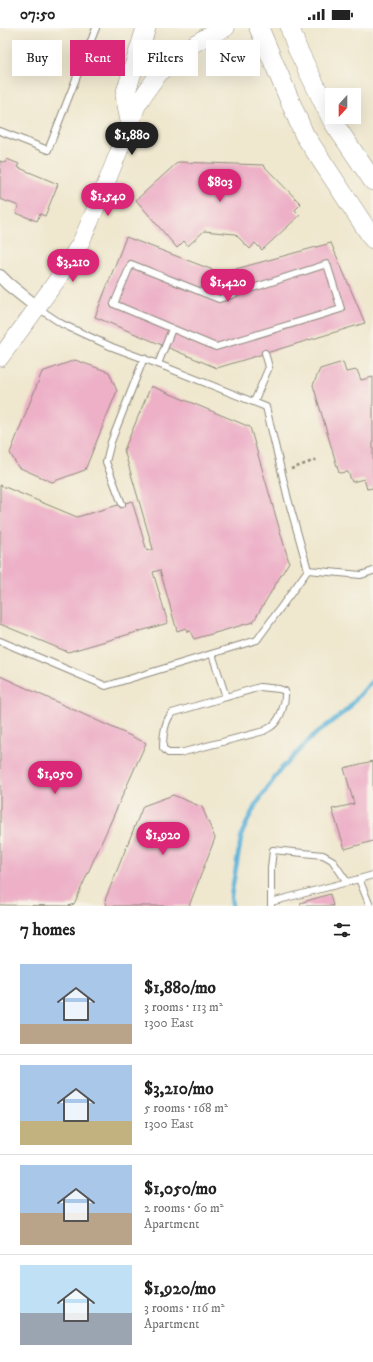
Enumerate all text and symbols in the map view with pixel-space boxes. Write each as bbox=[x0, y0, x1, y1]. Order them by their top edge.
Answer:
text: 07:50 bbox=[20, 5, 55, 24]
chip: Buy bbox=[12, 40, 62, 76]
chip: Rent bbox=[70, 40, 125, 76]
chip: Filters bbox=[133, 40, 198, 76]
chip: New bbox=[206, 40, 260, 76]
north arrow bbox=[325, 88, 361, 124]
map controls bbox=[325, 88, 361, 124]
pin: $1,880 bbox=[99, 122, 165, 156]
text: $1,880 bbox=[114, 127, 150, 143]
pin: $803 bbox=[196, 169, 244, 203]
text: $803 bbox=[207, 174, 233, 190]
pin: $1,540 bbox=[75, 183, 141, 217]
text: $1,540 bbox=[90, 188, 126, 204]
pin: $3,210 bbox=[40, 249, 106, 283]
text: $3,210 bbox=[56, 254, 90, 270]
pin: $1,420 bbox=[195, 269, 261, 303]
text: $1,420 bbox=[210, 274, 246, 290]
pin: $1,050 bbox=[22, 761, 88, 795]
text: $1,050 bbox=[37, 766, 73, 782]
pin: $1,920 bbox=[130, 822, 196, 856]
text: $1,920 bbox=[145, 827, 181, 843]
text: 7 homes bbox=[20, 919, 75, 941]
icon: filters bbox=[331, 919, 353, 941]
text: $1,880/mo bbox=[144, 977, 216, 999]
icon: home bbox=[52, 980, 100, 1028]
text: 3 rooms · 113 m² bbox=[144, 999, 223, 1015]
text: 1300 East bbox=[144, 1015, 194, 1031]
text: $3,210/mo bbox=[144, 1078, 214, 1100]
icon: home bbox=[52, 1081, 100, 1129]
text: 5 rooms · 168 m² bbox=[144, 1100, 228, 1116]
text: 1300 East bbox=[144, 1116, 194, 1132]
text: $1,050/mo bbox=[144, 1178, 216, 1200]
icon: home bbox=[52, 1181, 100, 1229]
text: 2 rooms · 60 m² bbox=[144, 1200, 224, 1216]
text: Apartment bbox=[144, 1216, 199, 1232]
text: $1,920/mo bbox=[144, 1278, 216, 1300]
icon: home bbox=[52, 1281, 100, 1329]
text: 3 rooms · 116 m² bbox=[144, 1300, 225, 1316]
text: Apartment bbox=[144, 1316, 199, 1332]

